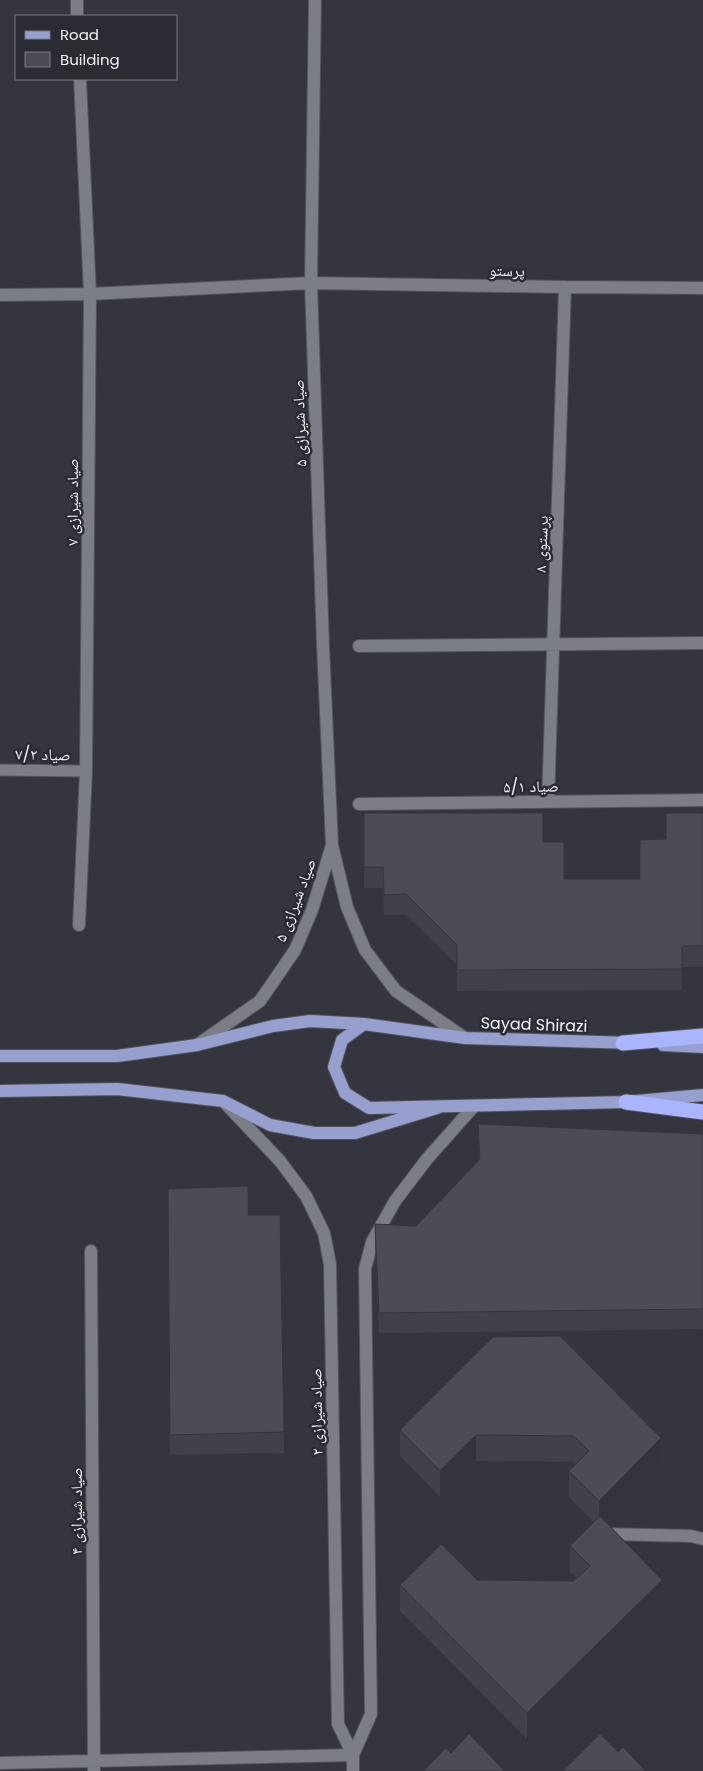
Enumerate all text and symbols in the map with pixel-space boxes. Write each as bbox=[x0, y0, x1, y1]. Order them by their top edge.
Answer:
legend bbox=[15, 15, 178, 80]
text: Road bbox=[60, 24, 99, 45]
text: Building bbox=[60, 49, 120, 70]
street label: پرستو bbox=[489, 259, 525, 282]
street label: صیاد شیرازی ۵ bbox=[286, 379, 313, 467]
street label: صیاد شیرازی ۷ bbox=[61, 458, 84, 546]
street label: پرستوی ۸ bbox=[529, 515, 554, 573]
street label: صیاد ۷/۲ bbox=[15, 743, 71, 766]
street label: صیاد ۵/۱ bbox=[503, 775, 559, 798]
street label: صیاد شیرازی ۵ bbox=[269, 855, 322, 945]
street label: Sayad Shirazi bbox=[480, 1011, 588, 1038]
street label: صیاد شیرازی ۲ bbox=[304, 1368, 329, 1456]
street label: صیاد شیرازی ۴ bbox=[65, 1467, 88, 1555]

